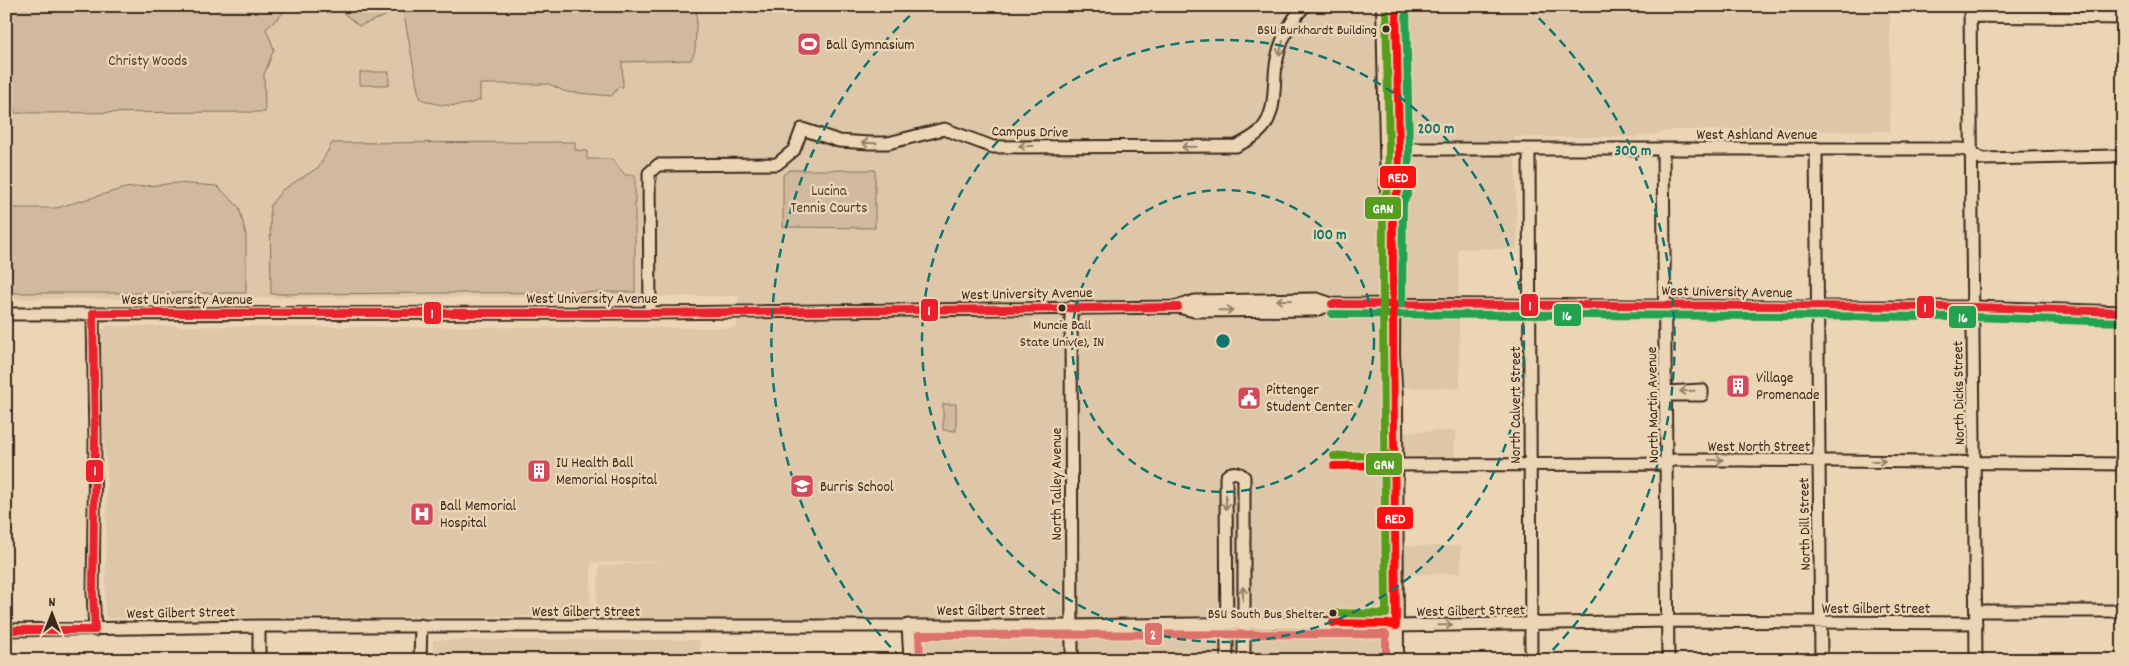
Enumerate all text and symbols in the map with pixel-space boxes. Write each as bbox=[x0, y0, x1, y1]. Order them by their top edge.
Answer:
place label: BSU Burkhardt Building bbox=[1257, 21, 1377, 41]
marker: BSU Burkhardt Building bbox=[1381, 24, 1391, 34]
sports icon: Ball Gymnasium bbox=[796, 31, 822, 57]
place label: Ball Gymnasium bbox=[826, 35, 914, 57]
one-way arrow bbox=[1275, 39, 1285, 55]
park label: Christy Woods bbox=[108, 51, 188, 73]
text: 200 m bbox=[1418, 119, 1454, 141]
street label: Campus Drive bbox=[991, 121, 1069, 145]
street label: West Ashland Avenue bbox=[1697, 125, 1818, 147]
one-way arrow bbox=[861, 138, 877, 147]
one-way arrow bbox=[1019, 141, 1035, 151]
text: 300 m bbox=[1615, 141, 1651, 163]
one-way arrow bbox=[1181, 142, 1197, 151]
line badge: RED bbox=[1379, 165, 1417, 189]
text: RED bbox=[1388, 169, 1409, 189]
park label: Lucina Tennis Courts bbox=[791, 181, 867, 220]
line badge: GRN bbox=[1364, 196, 1402, 220]
text: GRN bbox=[1373, 200, 1393, 220]
text: 100 m bbox=[1313, 225, 1347, 247]
street label: West University Avenue bbox=[1661, 281, 1793, 305]
street label: West University Avenue bbox=[961, 283, 1093, 307]
street label: West University Avenue bbox=[527, 289, 658, 311]
street label: West University Avenue bbox=[122, 290, 253, 312]
line badge: 1 bbox=[1520, 293, 1539, 317]
one-way arrow bbox=[1276, 295, 1292, 304]
line badge: 1 bbox=[1916, 295, 1935, 319]
text: 1 bbox=[1528, 297, 1532, 317]
line badge: 1 bbox=[920, 298, 939, 322]
text: 1 bbox=[1923, 299, 1927, 319]
line badge: 1 bbox=[423, 301, 442, 325]
text: 1 bbox=[927, 302, 931, 322]
marker: Muncie Ball State Univ(e), IN bbox=[1057, 303, 1067, 313]
line badge: 16 bbox=[1553, 303, 1582, 327]
text: 1 bbox=[430, 305, 434, 325]
line badge: 16 bbox=[1948, 305, 1977, 329]
one-way arrow bbox=[1218, 306, 1234, 315]
text: 16 bbox=[1562, 307, 1572, 327]
text: 16 bbox=[1958, 309, 1968, 329]
place label: Muncie Ball State Univ(e), IN bbox=[1020, 316, 1104, 353]
centre of rings bbox=[1214, 332, 1232, 350]
street label: North Dicks Street bbox=[1948, 340, 1972, 445]
street label: North Calvert Street bbox=[1506, 346, 1528, 464]
street label: North Martin Avenue bbox=[1642, 346, 1666, 463]
place label: Village Promenade bbox=[1756, 368, 1820, 407]
building icon: Village Promenade bbox=[1725, 373, 1751, 399]
place label: Pittenger Student Center bbox=[1266, 380, 1353, 419]
public building icon: Pittenger Student Center bbox=[1236, 385, 1262, 411]
one-way arrow bbox=[1679, 386, 1696, 396]
street label: North Talley Avenue bbox=[1047, 427, 1069, 540]
street label: West North Street bbox=[1708, 437, 1811, 459]
line badge: GRN bbox=[1365, 452, 1403, 476]
place label: IU Health Ball Memorial Hospital bbox=[556, 453, 658, 492]
one-way arrow bbox=[1707, 455, 1723, 465]
text: GRN bbox=[1374, 456, 1394, 476]
one-way arrow bbox=[1870, 456, 1886, 466]
building icon: IU Health Ball Memorial Hospital bbox=[526, 458, 552, 484]
line badge: 1 bbox=[85, 459, 104, 483]
text: 1 bbox=[93, 462, 97, 482]
school or university icon: Burris School bbox=[789, 473, 815, 499]
place label: Burris School bbox=[820, 477, 894, 499]
street label: North Dill Street bbox=[1794, 477, 1818, 571]
one-way arrow bbox=[1221, 494, 1231, 510]
place label: Ball Memorial Hospital bbox=[440, 496, 516, 535]
hospital icon: Ball Memorial Hospital bbox=[409, 501, 435, 527]
line badge: RED bbox=[1376, 506, 1414, 530]
text: RED bbox=[1385, 510, 1406, 530]
one-way arrow bbox=[1238, 586, 1248, 602]
north arrow bbox=[28, 588, 78, 638]
text: N bbox=[49, 593, 56, 613]
street label: West Gilbert Street bbox=[1822, 599, 1931, 621]
street label: West Gilbert Street bbox=[1417, 600, 1526, 624]
street label: West Gilbert Street bbox=[937, 601, 1046, 623]
street label: West Gilbert Street bbox=[127, 602, 236, 626]
street label: West Gilbert Street bbox=[532, 602, 641, 624]
place label: BSU South Bus Shelter bbox=[1208, 605, 1325, 625]
marker: BSU South Bus Shelter bbox=[1328, 608, 1338, 618]
one-way arrow bbox=[1437, 621, 1453, 630]
line badge: 2 bbox=[1144, 622, 1163, 646]
text: 2 bbox=[1150, 626, 1156, 646]

